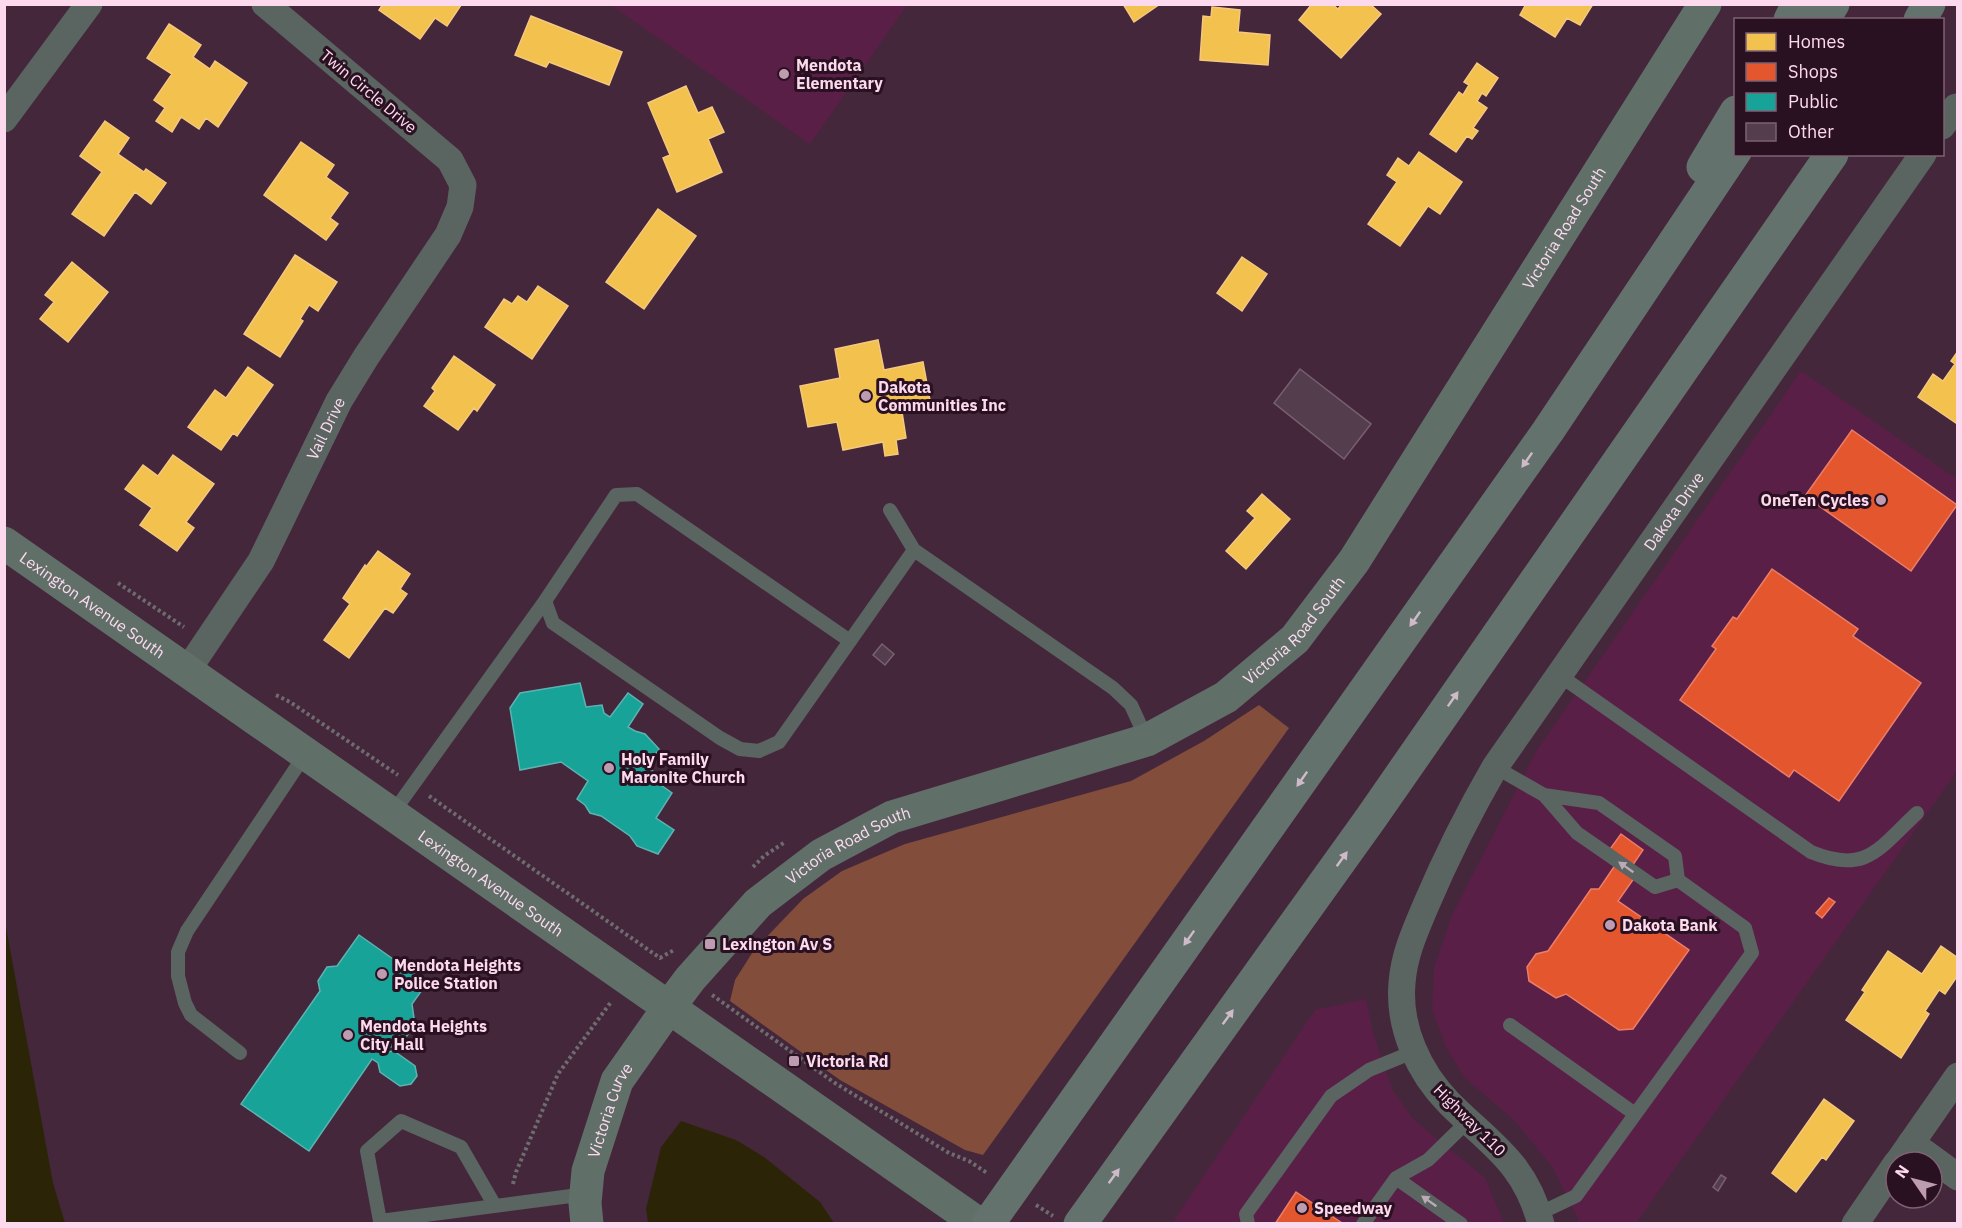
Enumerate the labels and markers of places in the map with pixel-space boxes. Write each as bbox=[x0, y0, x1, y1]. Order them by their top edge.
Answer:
place label: Mendota Elementary bbox=[796, 55, 883, 93]
marker: Mendota Elementary bbox=[777, 67, 791, 81]
place label: Dakota Communities Inc bbox=[878, 377, 1006, 415]
marker: Dakota Communities Inc bbox=[859, 389, 873, 403]
place label: OneTen Cycles bbox=[1760, 490, 1869, 510]
marker: OneTen Cycles bbox=[1874, 493, 1888, 507]
place label: Holy Family Maronite Church bbox=[621, 749, 745, 787]
marker: Holy Family Maronite Church bbox=[602, 761, 616, 775]
place label: Dakota Bank bbox=[1622, 915, 1718, 935]
marker: Dakota Bank bbox=[1603, 918, 1617, 932]
place label: Lexington Av S bbox=[722, 934, 832, 954]
marker: Lexington Av S bbox=[703, 937, 717, 951]
place label: Mendota Heights Police Station bbox=[394, 955, 521, 993]
marker: Mendota Heights Police Station bbox=[375, 967, 389, 981]
place label: Mendota Heights City Hall bbox=[360, 1016, 487, 1054]
marker: Mendota Heights City Hall bbox=[341, 1028, 355, 1042]
place label: Victoria Rd bbox=[806, 1051, 889, 1071]
marker: Victoria Rd bbox=[787, 1054, 801, 1068]
place label: Speedway bbox=[1314, 1198, 1393, 1218]
marker: Speedway bbox=[1295, 1201, 1309, 1215]

